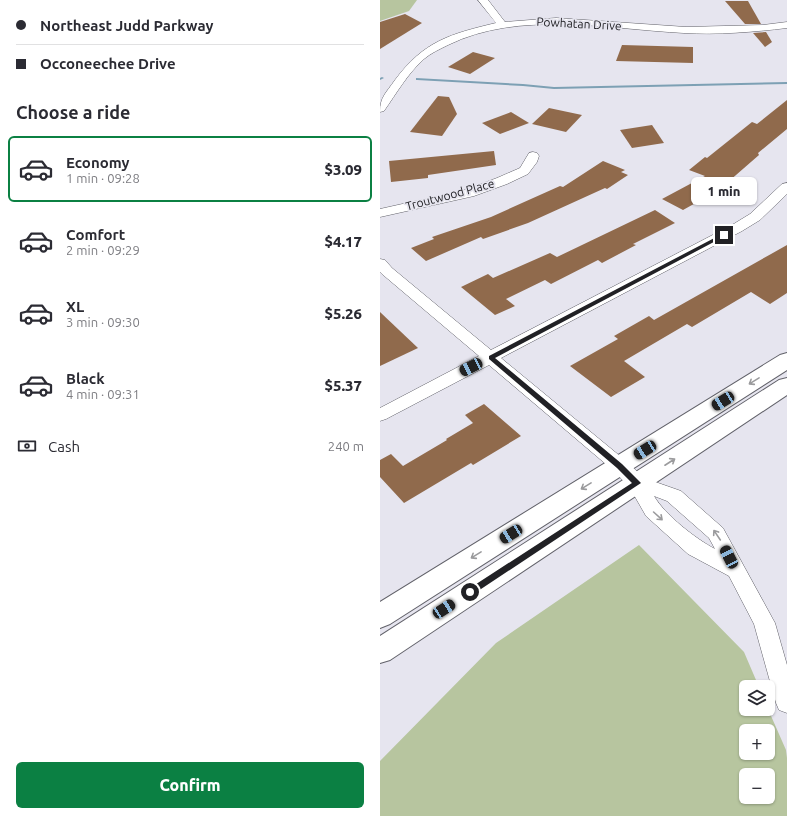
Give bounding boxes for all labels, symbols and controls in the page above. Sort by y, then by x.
street label: Powhatan Drive [536,15,622,32]
text: Northeast Judd Parkway [40,17,213,34]
text: Occoneechee Drive [40,55,176,72]
text: Choose a ride [16,102,130,122]
icon: car [18,151,54,187]
text: Economy [66,154,130,171]
text: $3.09 [324,161,362,178]
text: 1 min · 09:28 [66,171,140,185]
street label: Troutwood Place [404,176,496,213]
callout: 1 min [691,177,757,205]
text: 1 min [707,184,741,198]
icon: car [18,223,54,259]
text: Comfort [66,226,125,243]
route end [715,226,733,244]
text: $4.17 [324,233,362,250]
text: 2 min · 09:29 [66,243,140,257]
icon: car [18,295,54,331]
text: XL [66,298,84,315]
text: $5.26 [324,305,362,322]
text: 3 min · 09:30 [66,315,140,329]
car [458,356,484,378]
icon: car [18,367,54,403]
text: Black [66,370,105,387]
text: $5.37 [324,377,362,394]
one-way arrow [748,377,760,385]
text: 4 min · 09:31 [66,387,140,401]
car [710,390,736,412]
icon: cash [16,435,38,457]
text: Cash [48,438,80,455]
text: 240 m [328,439,364,453]
car [632,439,658,461]
one-way arrow [664,457,675,466]
one-way arrow [581,482,592,491]
one-way arrow [653,511,663,520]
car [498,523,524,545]
one-way arrow [712,530,721,541]
car [718,544,740,570]
one-way arrow [470,552,482,560]
route start [461,583,479,601]
car [431,597,457,621]
map controls [739,680,775,804]
button: layers [739,680,775,716]
button: + [739,724,775,760]
button: Confirm [16,762,364,808]
button: − [739,768,775,804]

